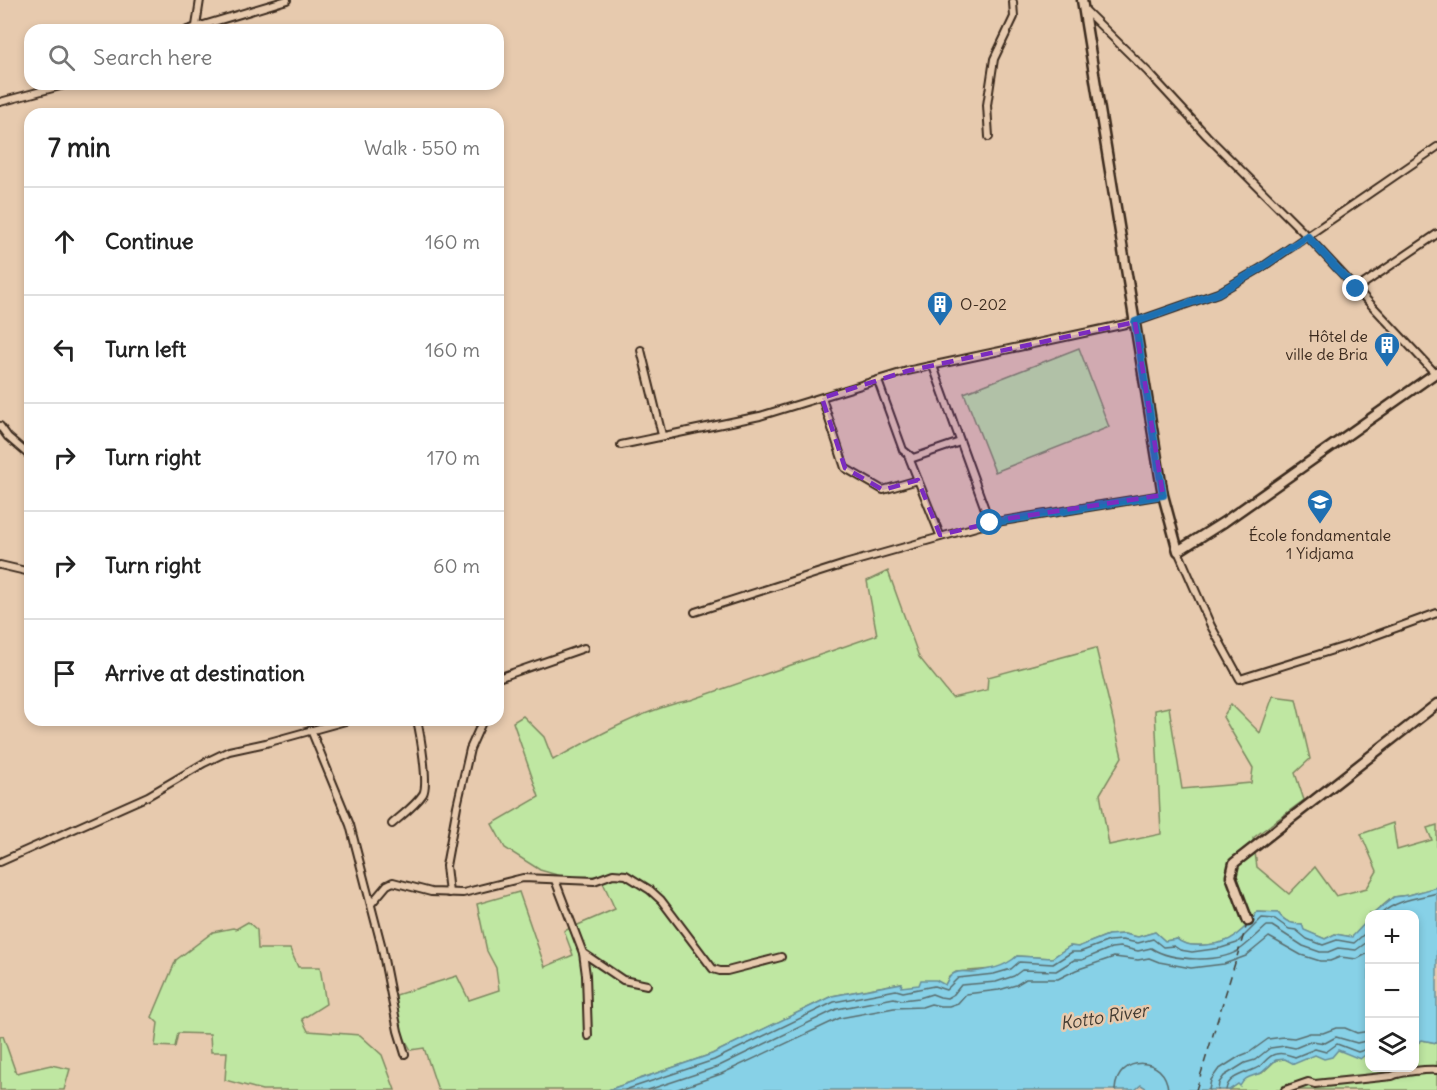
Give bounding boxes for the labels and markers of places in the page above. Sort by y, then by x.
building icon: O-202 [925,289,955,327]
place label: O-202 [960,294,1007,314]
place label: Hôtel de ville de Bria [1286,326,1368,364]
building icon: Hôtel de ville de Bria [1372,330,1402,368]
school or university icon: École fondamentale 1 Yidjama [1305,487,1335,525]
place label: École fondamentale 1 Yidjama [1249,525,1391,563]

